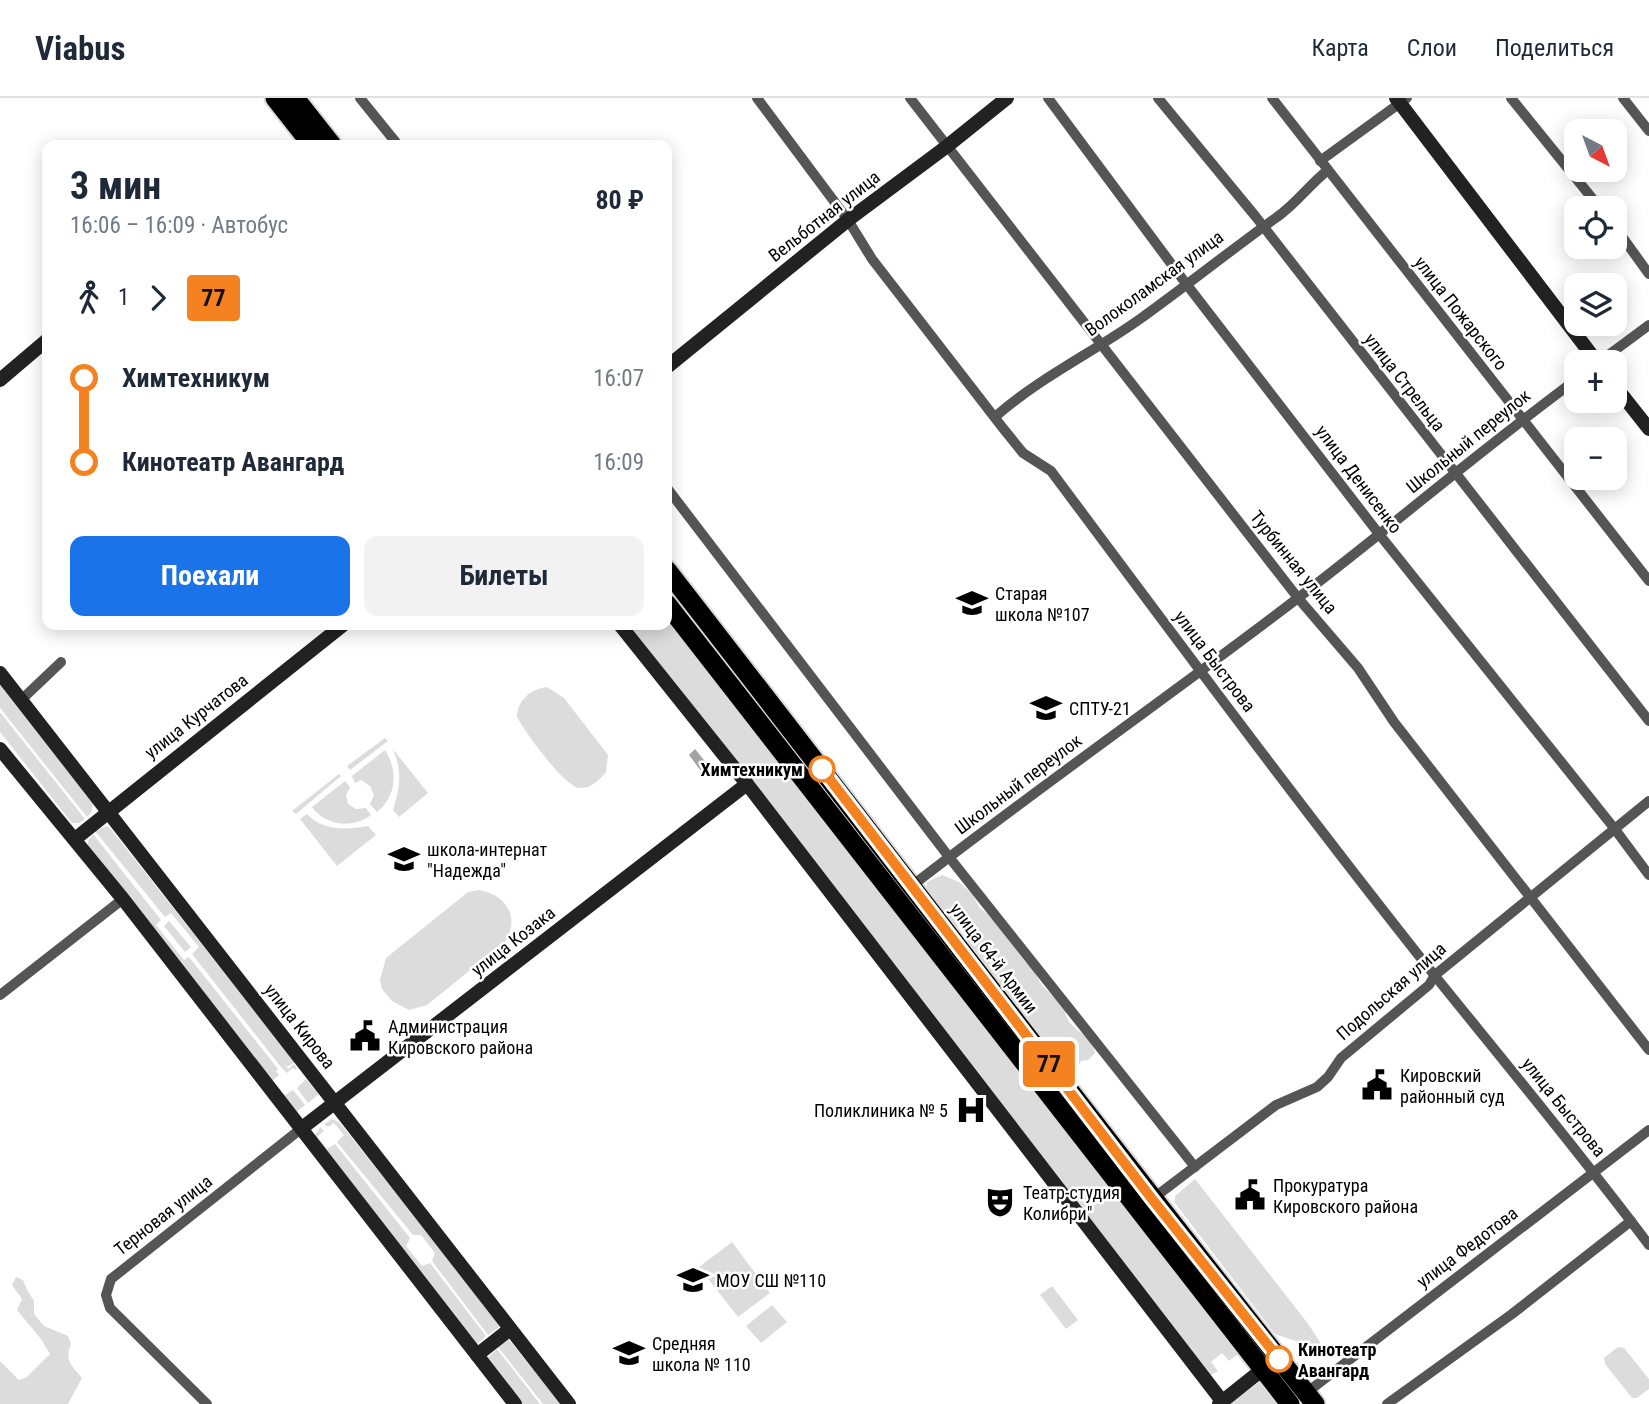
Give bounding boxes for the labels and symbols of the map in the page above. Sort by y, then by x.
north arrow [1564,119,1628,182]
street label: Вельботная улица [764,166,884,266]
street label: Волоколамская улица [1081,226,1227,340]
street label: улица Пожарского [1410,252,1512,374]
street label: улица Стрельца [1360,329,1450,435]
street label: Школьный переулок [1402,384,1534,497]
street label: улица Денисенко [1312,421,1406,537]
street label: Турбинная улица [1246,506,1342,618]
place label: Старая школа №107 [995,583,1090,625]
school or university icon: Старая школа №107 [955,586,989,620]
street label: улица Быстрова [1170,606,1260,716]
street label: улица Курчатова [140,669,252,763]
school or university icon: СПТУ-21 [1029,691,1063,725]
place label: СПТУ-21 [1069,698,1131,719]
street label: Школьный переулок [950,729,1086,839]
marker: Химтехникум [809,756,835,782]
place label: Химтехникум [701,759,803,780]
place label: школа-интернат "Надежда" [427,839,548,881]
school or university icon: школа-интернат "Надежда" [387,842,421,876]
street label: улица 64-й Армии [946,899,1042,1017]
street label: улица Козака [467,902,559,980]
street label: Подольская улица [1332,938,1450,1044]
street label: улица Кирова [260,979,340,1073]
place label: Администрация Кировского района [388,1016,533,1058]
public building icon: Администрация Кировского района [348,1019,382,1053]
line badge: 77 [1018,1041,1080,1087]
street label: улица Быстрова [1518,1053,1610,1161]
place label: Кировский районный суд [1400,1065,1505,1107]
public building icon: Кировский районный суд [1360,1068,1394,1102]
hospital icon: Поликлиника № 5 [954,1093,988,1127]
place label: Поликлиника № 5 [814,1100,948,1121]
street label: Терновая улица [110,1170,216,1260]
place label: Прокуратура Кировского района [1273,1175,1418,1217]
public building icon: Прокуратура Кировского района [1233,1178,1267,1212]
place label: Театр-студия Колибри" [1023,1182,1120,1224]
theatre icon: Театр-студия Колибри" [983,1185,1017,1219]
street label: улица Федотова [1412,1202,1522,1292]
school or university icon: МОУ СШ №110 [676,1263,710,1297]
place label: МОУ СШ №110 [716,1270,826,1291]
place label: Средняя школа № 110 [652,1333,751,1375]
school or university icon: Средняя школа № 110 [612,1336,646,1370]
place label: Кинотеатр Авангард [1298,1339,1377,1381]
marker: Кинотеатр Авангард [1266,1346,1292,1372]

